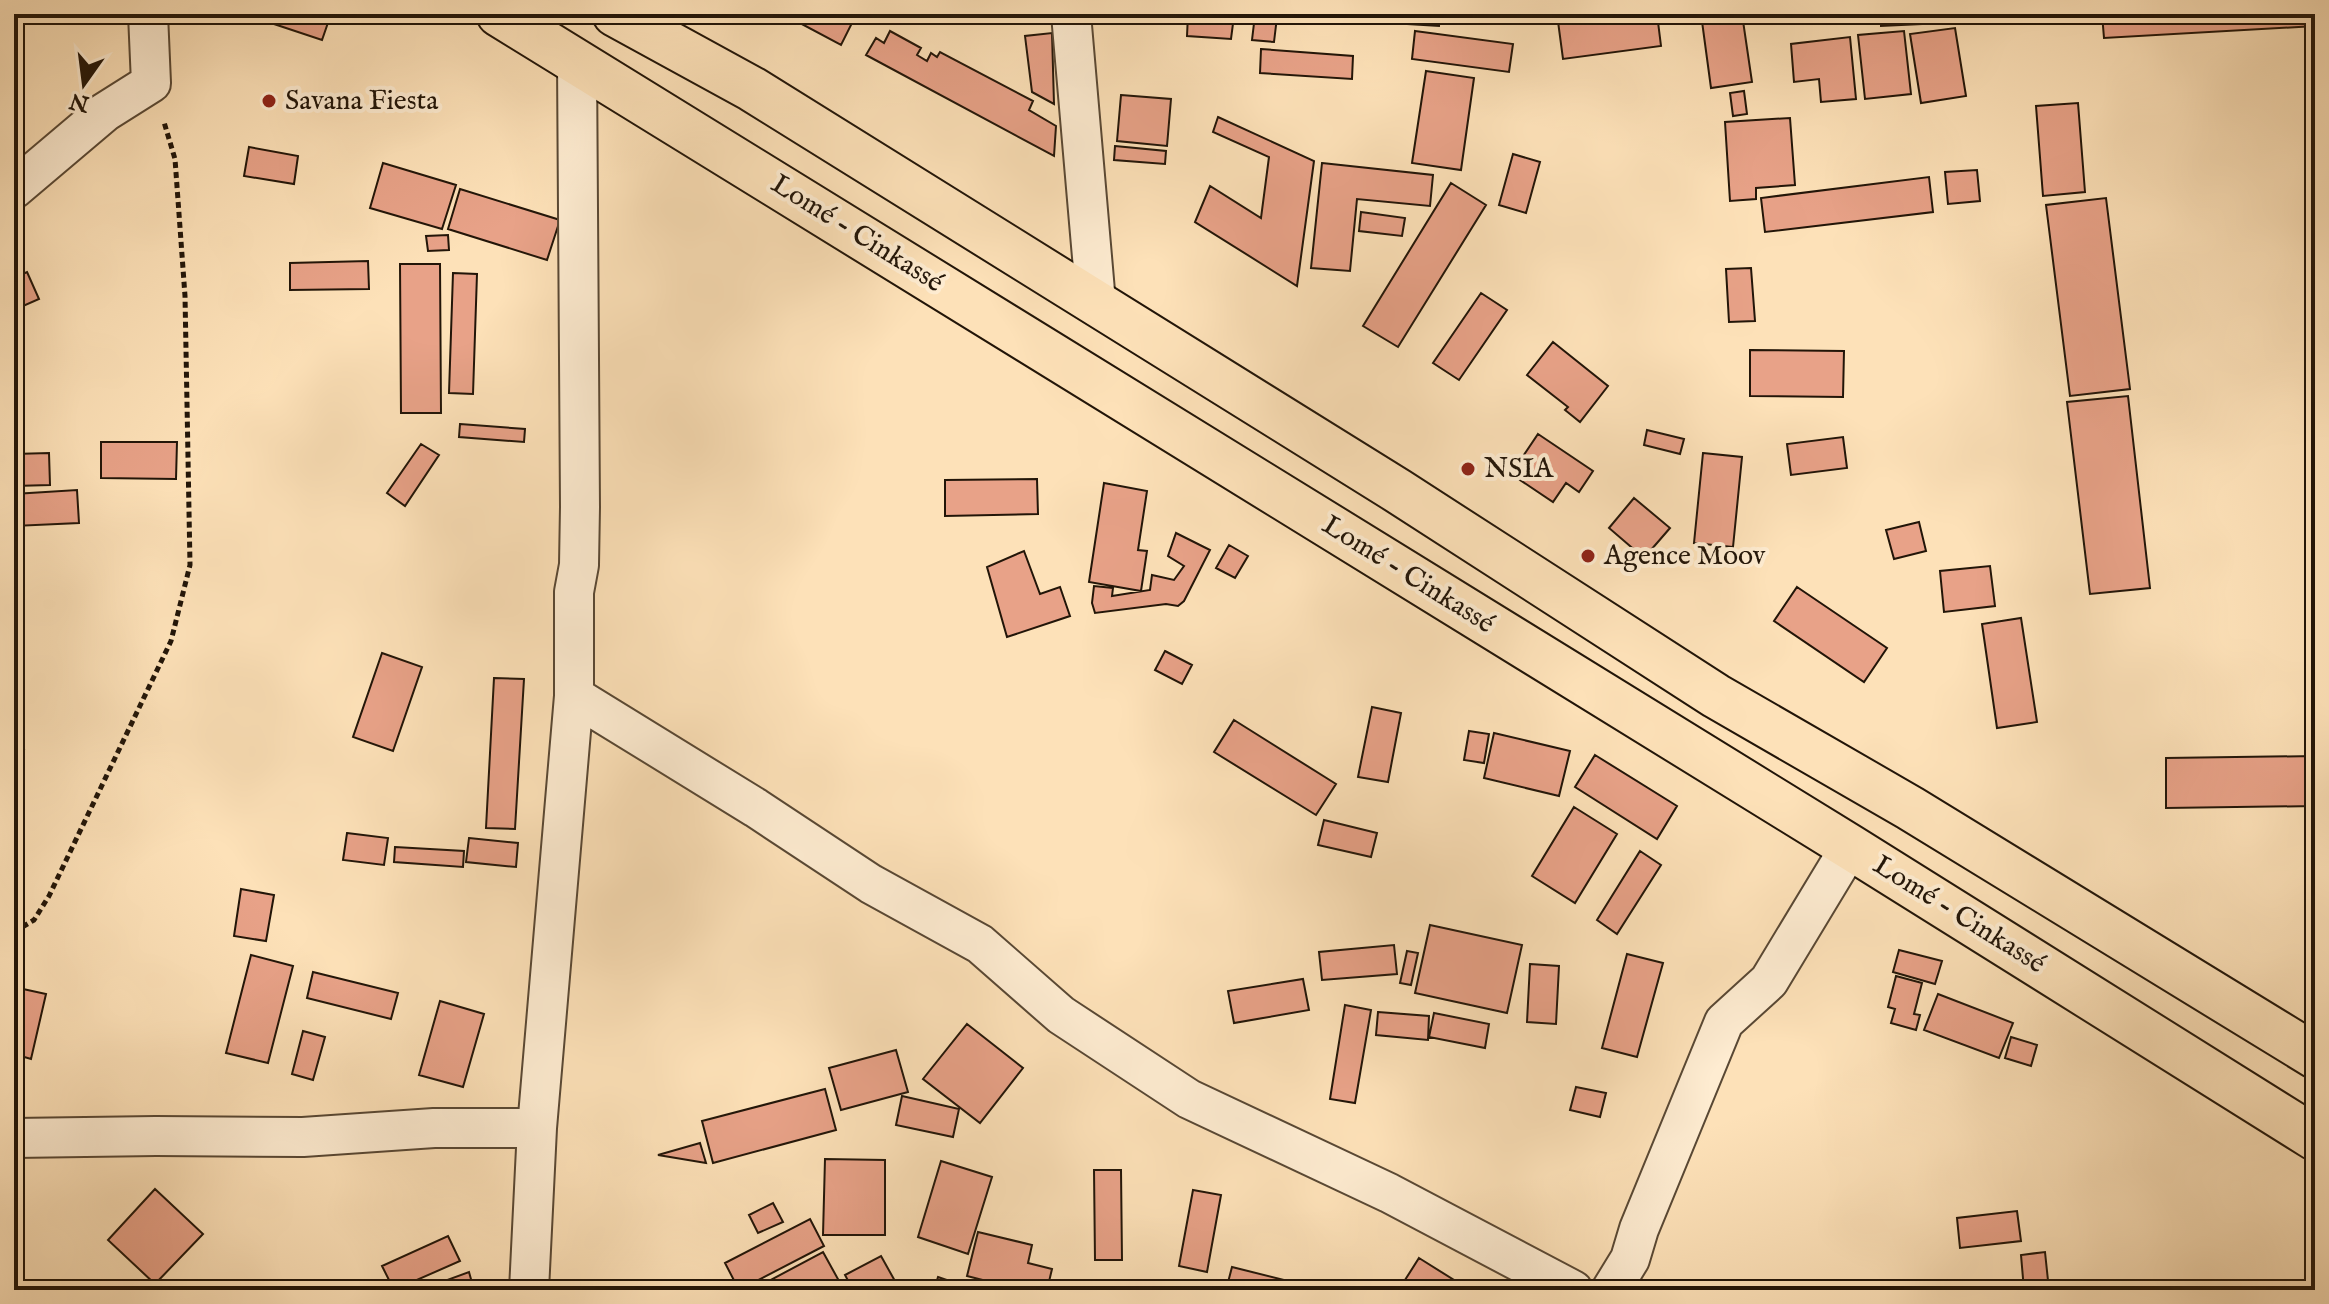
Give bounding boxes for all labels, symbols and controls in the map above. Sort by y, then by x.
north arrow [44,44,124,124]
place label: Savana Fiesta [285,84,439,119]
text: N [67,86,93,118]
marker: Savana Fiesta [260,92,278,110]
street label: Lomé - Cinkassé [764,167,950,301]
place label: NSIA [1484,452,1554,487]
marker: NSIA [1459,460,1477,478]
street label: Lomé - Cinkassé [1315,508,1501,642]
place label: Agence Moov [1603,539,1766,574]
marker: Agence Moov [1579,547,1597,565]
street label: Lomé - Cinkassé [1866,848,2052,982]

